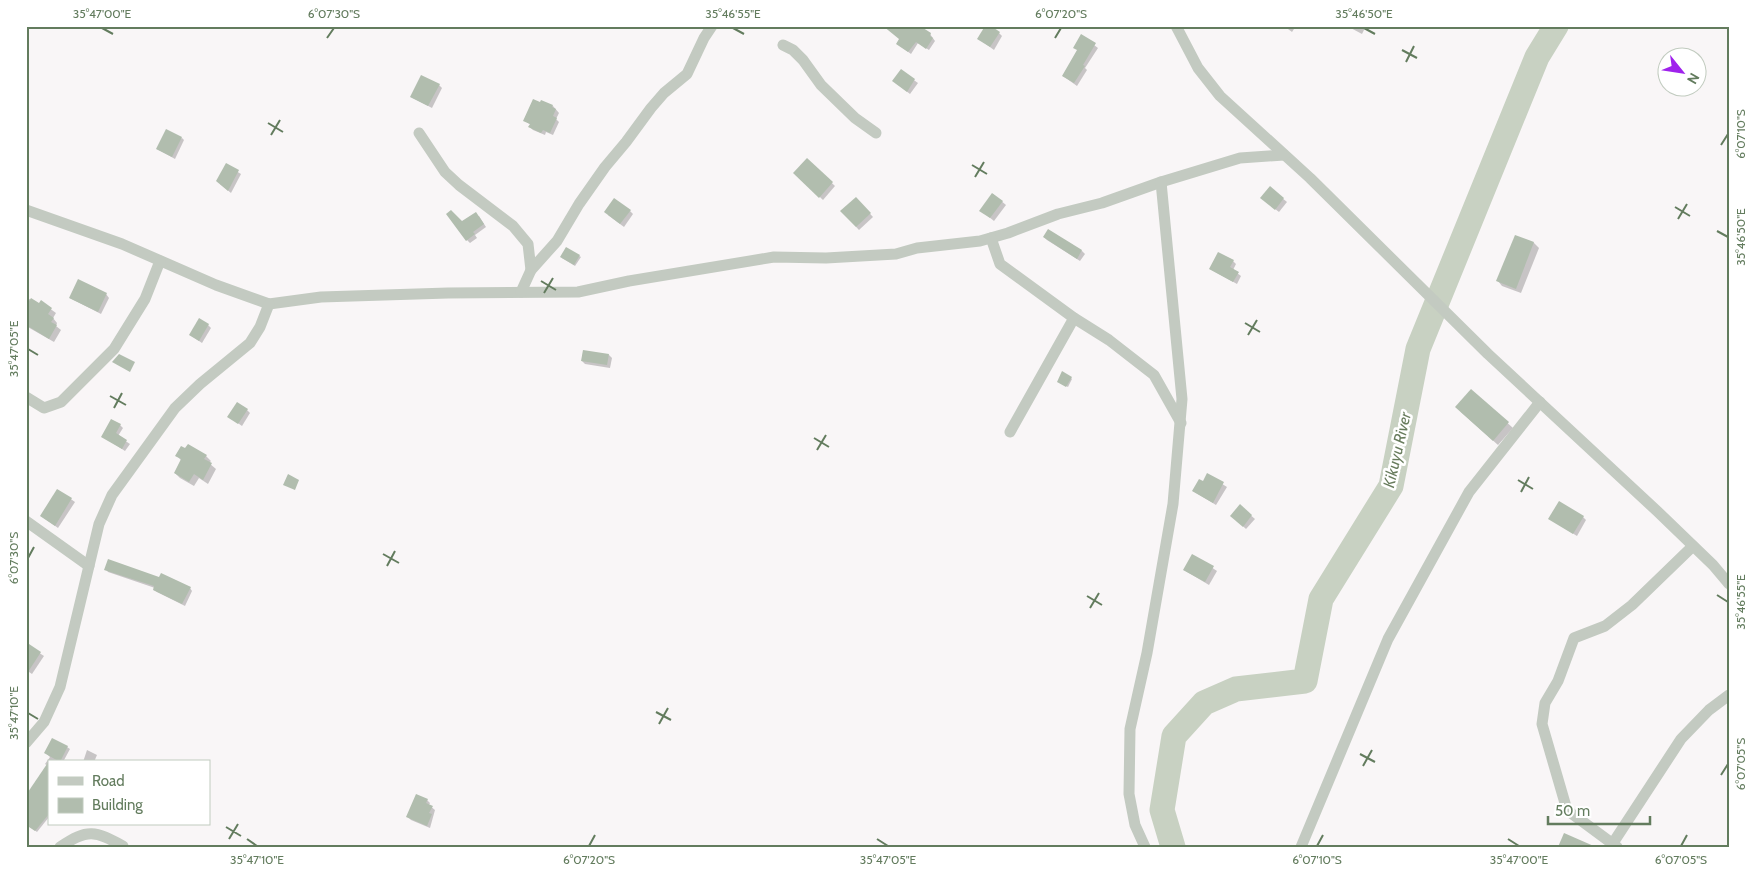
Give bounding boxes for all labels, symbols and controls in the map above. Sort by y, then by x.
text: 35°47'00"E [73,6,132,21]
text: 6°07'30"S [308,6,360,21]
text: 35°46'55"E [705,6,761,21]
text: 6°07'20"S [1035,6,1087,21]
text: 35°46'50"E [1335,6,1393,21]
north arrow [1658,48,1708,98]
text: N [1683,70,1704,87]
text: 6°07'10"S [1733,109,1748,159]
text: 35°46'50"E [1733,208,1748,266]
text: 35°47'05"E [6,320,21,377]
water label: Kikuyu River [1379,409,1415,490]
text: 6°07'30"S [6,532,21,584]
text: 35°46'55"E [1733,574,1748,630]
text: 35°47'10"E [6,686,21,740]
text: 6°07'05"S [1733,738,1748,790]
legend [48,760,210,826]
text: Road [92,772,125,790]
scale bar [1548,793,1650,825]
text: Building [92,796,143,814]
text: 50 m [1555,802,1590,820]
text: 35°47'10"E [230,852,284,867]
text: 6°07'20"S [563,852,615,867]
text: 35°47'05"E [860,852,917,867]
text: 6°07'10"S [1292,852,1342,867]
text: 35°47'00"E [1490,852,1549,867]
text: 6°07'05"S [1655,852,1707,867]

